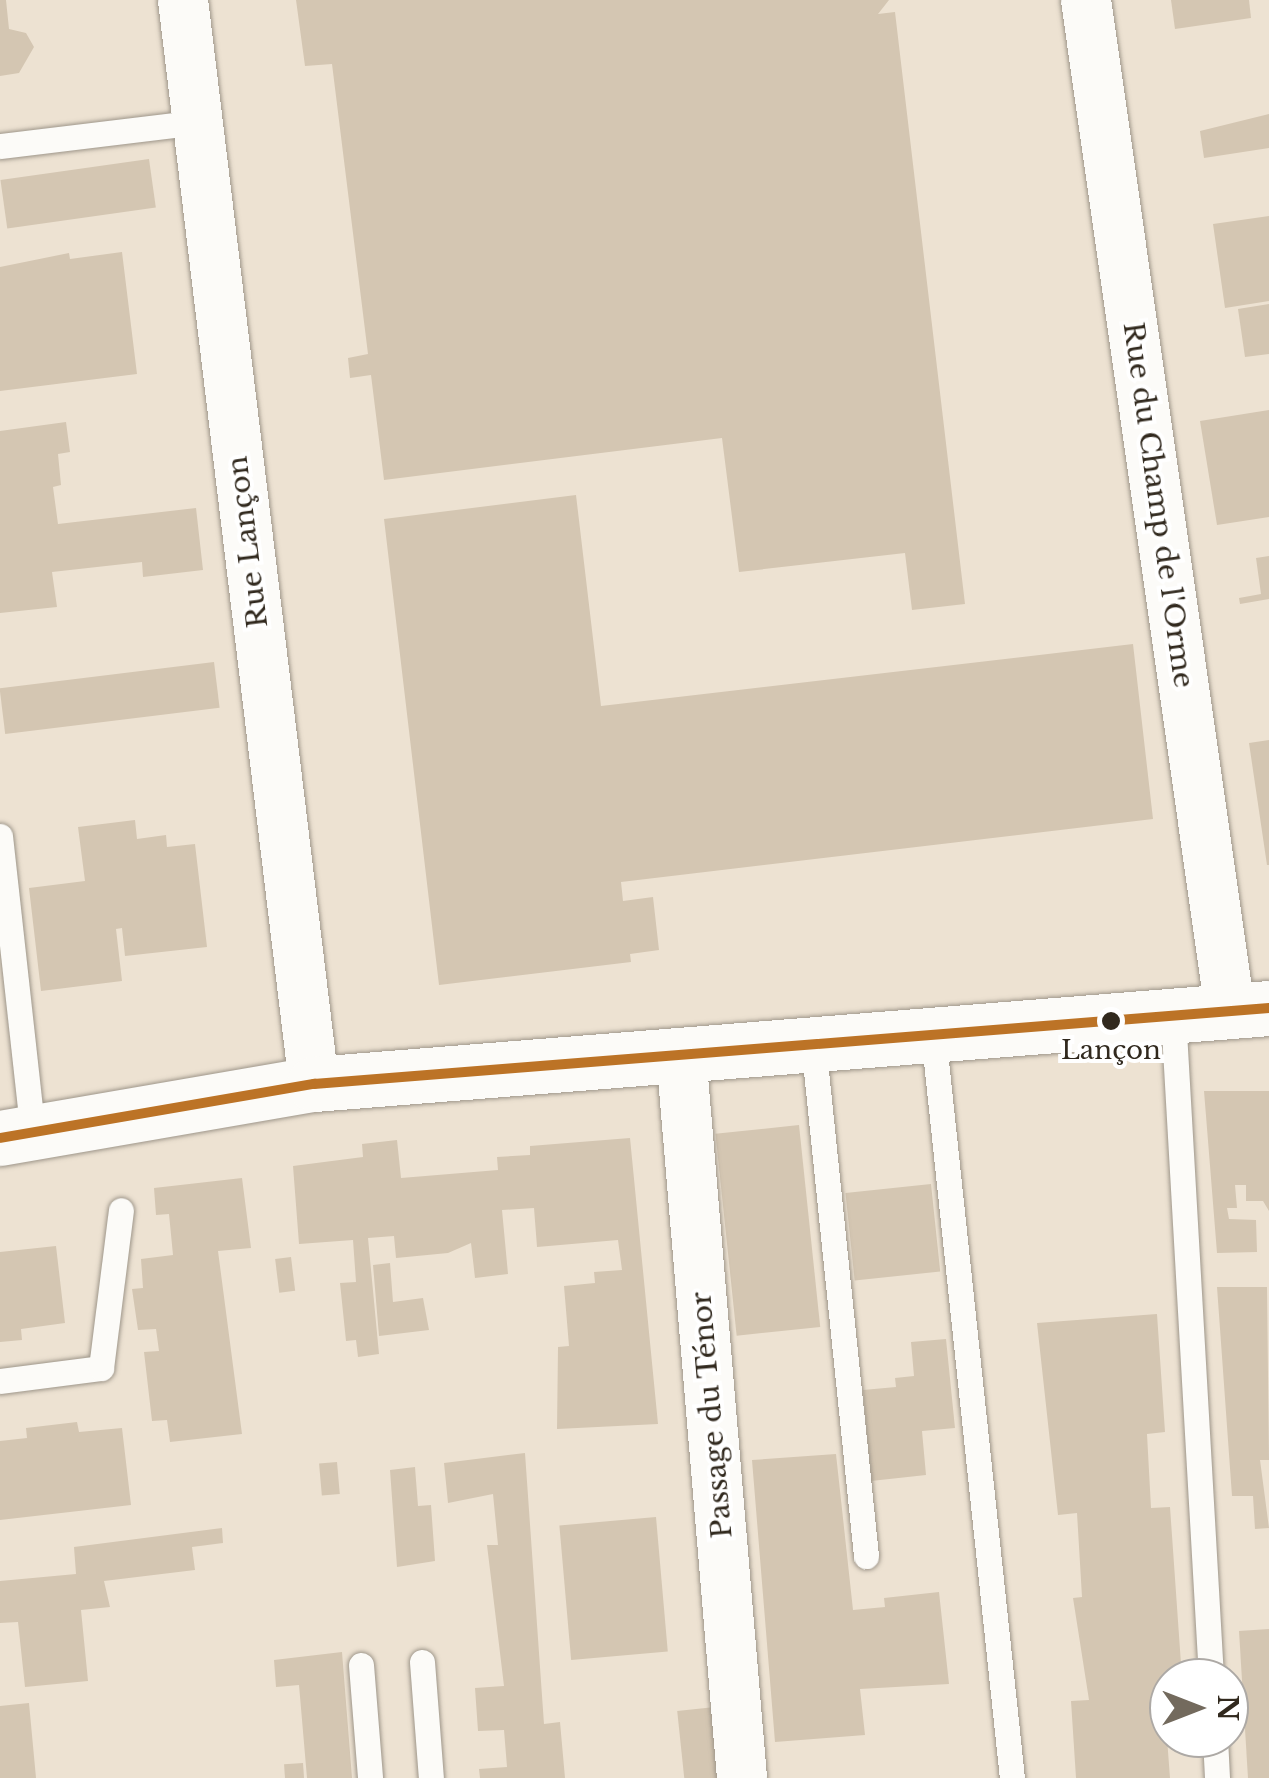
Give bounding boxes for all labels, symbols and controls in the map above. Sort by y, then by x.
street label: Rue du Champ de l'Orme [1116,320,1200,690]
street label: Rue Lançon [221,454,275,630]
marker: Lançon [1101,1011,1121,1031]
place label: Lançon [1061,1035,1161,1067]
street label: Passage du Ténor [684,1290,740,1540]
north arrow [1149,1658,1249,1758]
text: N [1210,1695,1245,1721]

